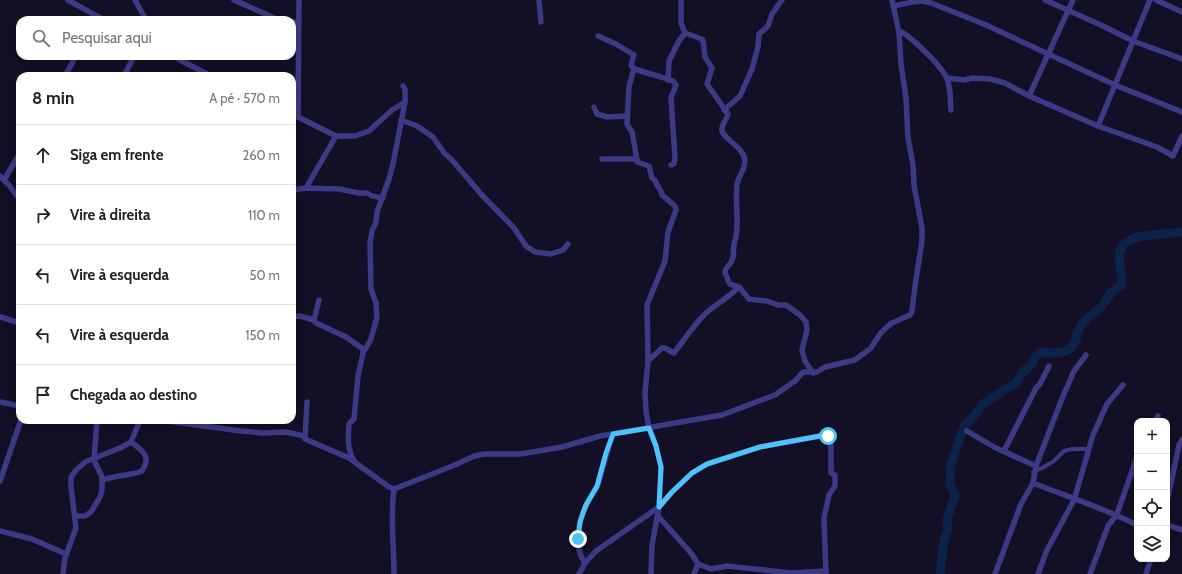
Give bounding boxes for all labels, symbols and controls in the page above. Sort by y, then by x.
search box [16,16,296,60]
icon: search [30,27,52,49]
text: Pesquisar aqui [62,29,152,47]
text: 8 min [32,88,74,108]
text: A pé · 570 m [209,90,280,106]
icon: ahead [32,144,54,166]
text: Siga em frente [70,146,163,164]
text: 260 m [242,147,280,163]
icon: right [32,204,54,226]
text: Vire à direita [70,206,151,224]
text: 110 m [248,207,280,223]
icon: left [32,264,54,286]
text: Vire à esquerda [70,266,169,284]
text: 50 m [250,267,280,283]
icon: left [32,324,54,346]
text: Vire à esquerda [70,326,169,344]
text: 150 m [245,327,280,343]
icon: arrive [32,384,54,406]
text: Chegada ao destino [70,386,197,404]
map controls [1134,418,1170,562]
button: + [1134,418,1170,454]
route start [819,427,837,445]
button: − [1134,454,1170,490]
button: locate [1134,490,1170,526]
button: layers [1134,526,1170,562]
route end [569,530,587,548]

